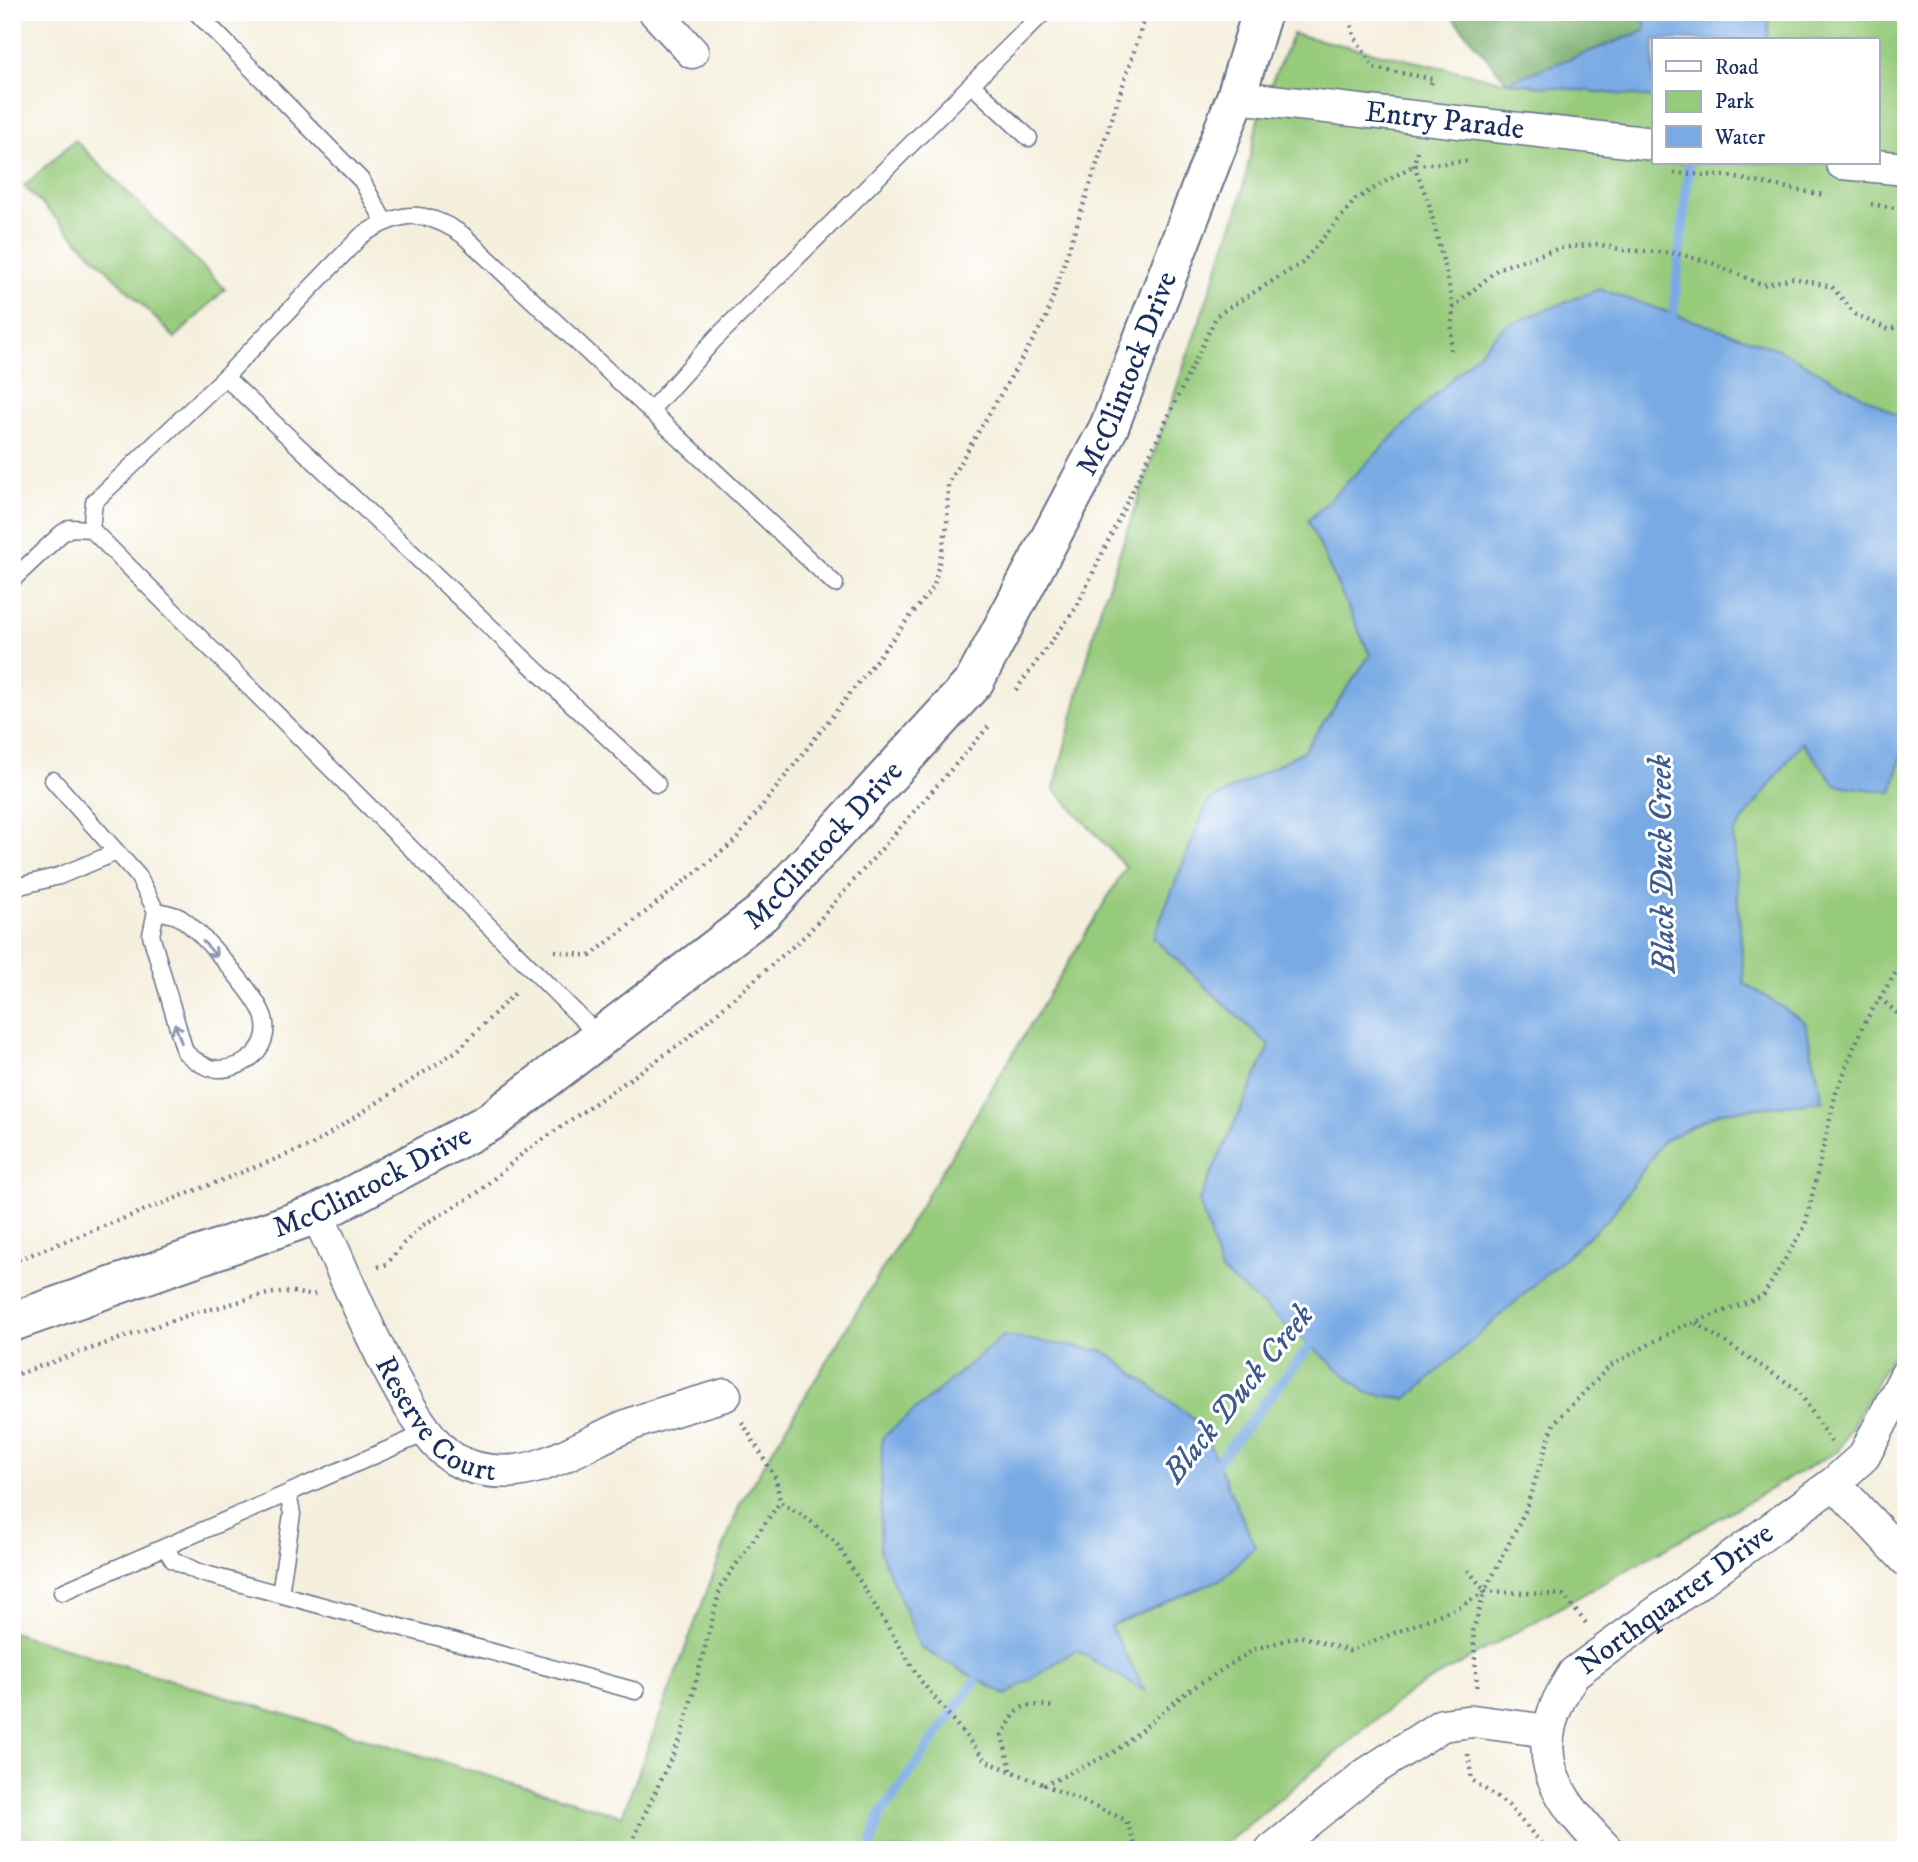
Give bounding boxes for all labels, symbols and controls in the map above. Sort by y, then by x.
legend [1652,38,1880,164]
text: Road [1715,55,1759,81]
text: Park [1715,89,1755,115]
street label: Entry Parade [1363,93,1526,148]
text: Water [1714,125,1765,151]
street label: McClintock Drive [1068,266,1186,482]
street label: McClintock Drive [737,753,911,938]
water label: Black Duck Creek [1641,754,1685,974]
one-way arrow [202,940,218,958]
one-way arrow [171,1023,183,1045]
street label: McClintock Drive [268,1117,478,1247]
water label: Black Duck Creek [1154,1296,1324,1492]
street label: Reserve Court [367,1350,498,1490]
street label: Northquarter Drive [1569,1515,1781,1683]

